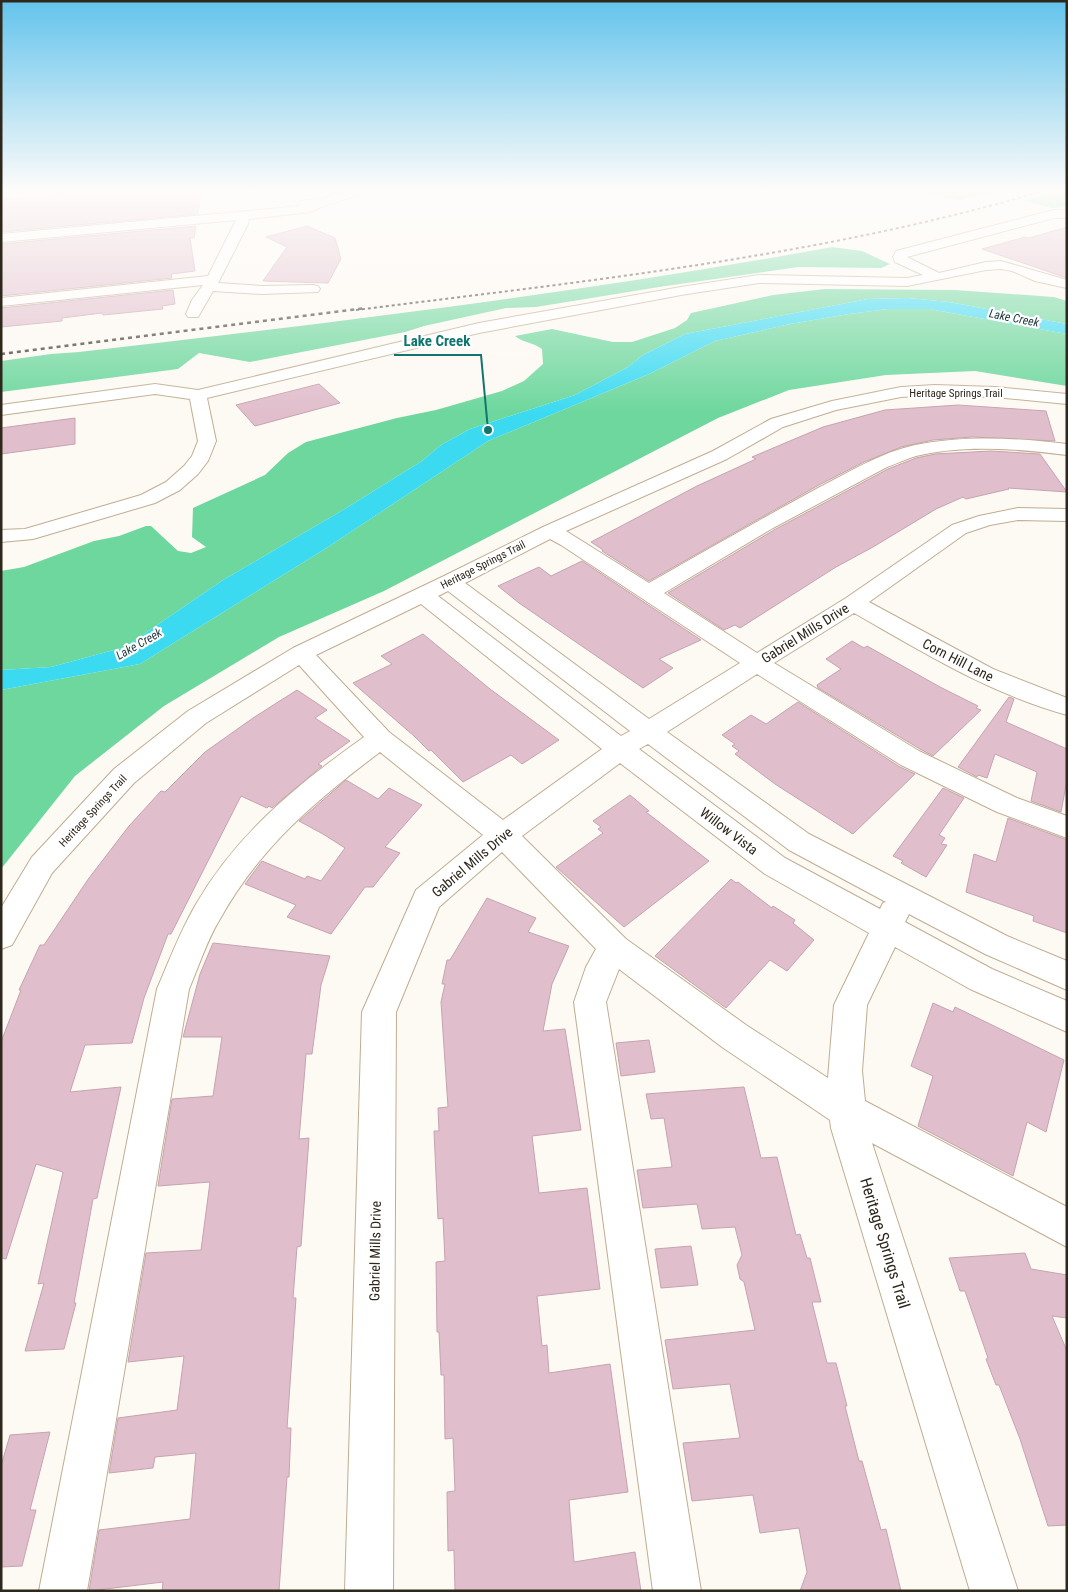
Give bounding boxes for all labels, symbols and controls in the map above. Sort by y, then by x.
water label: Lake Creek [988,306,1041,330]
callout: Lake Creek [394,325,481,355]
text: Lake Creek [404,332,471,350]
street label: Heritage Springs Trail [909,387,1003,400]
street label: Heritage Springs Trail [438,538,528,592]
street label: Gabriel Mills Drive [758,599,852,666]
water label: Lake Creek [114,625,165,663]
street label: Corn Hill Lane [920,635,997,685]
street label: Heritage Springs Trail [56,772,130,850]
street label: Willow Vista [697,804,761,858]
street label: Gabriel Mills Drive [429,823,516,900]
street label: Heritage Springs Trail [856,1175,914,1311]
street label: Gabriel Mills Drive [366,1200,384,1301]

